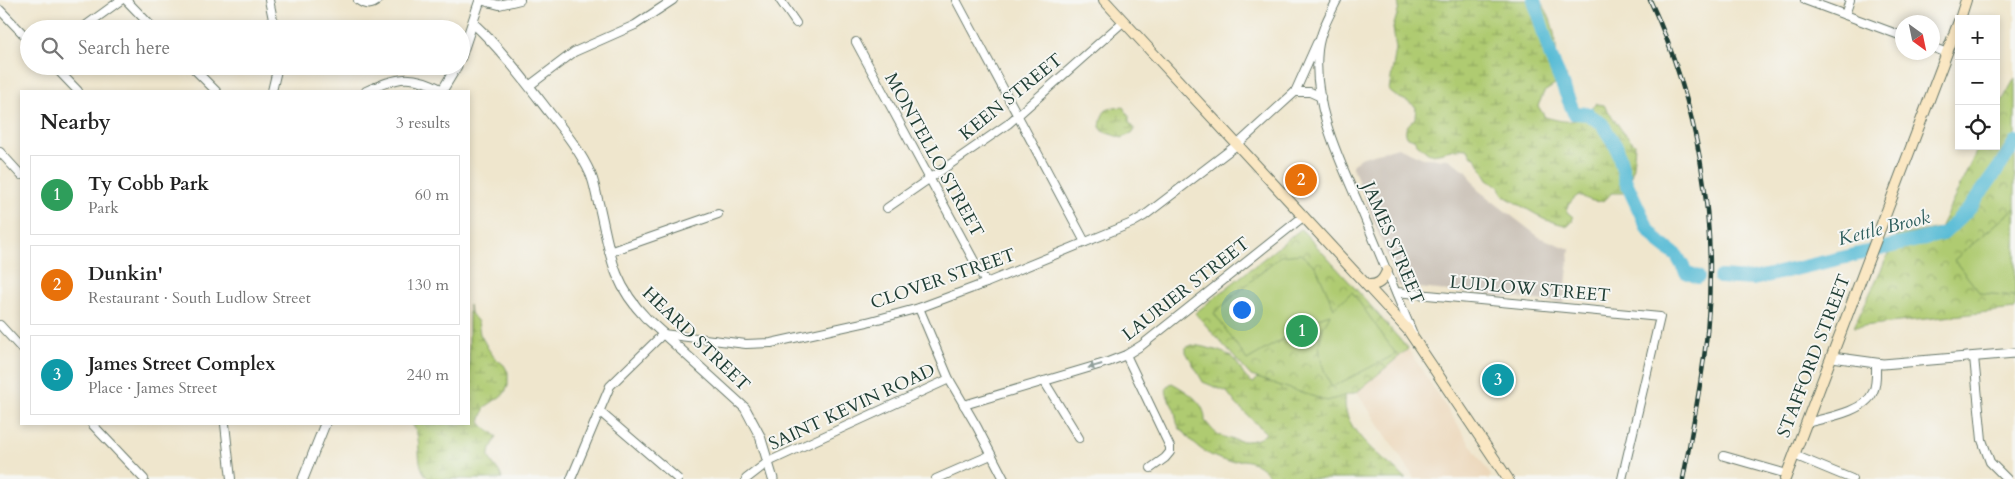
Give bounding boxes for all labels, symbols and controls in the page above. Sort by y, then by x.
north arrow [1895,15,1940,60]
map controls [1955,15,2000,150]
button: + [1955,15,2000,60]
search box [20,20,470,75]
icon: search [38,34,66,62]
text: Search here [78,35,170,61]
street label: KEEN STREET [954,48,1068,146]
button: − [1955,60,2000,105]
street label: MONTELLO STREET [878,68,990,242]
button: locate [1955,105,2000,150]
text: Nearby [40,108,111,137]
text: 3 results [396,112,450,134]
pin: 2 [1285,161,1317,199]
text: Ty Cobb Park [88,171,209,197]
street label: JAMES STREET [1355,175,1430,308]
text: 1 [53,184,61,206]
text: 60 m [415,184,449,206]
text: Park [88,197,119,219]
water label: Kettle Brook [1835,204,1933,252]
street label: LAURIER STREET [1117,231,1255,347]
street label: CLOVER STREET [867,242,1019,316]
text: Dunkin' [88,261,163,287]
street label: LUDLOW STREET [1448,270,1612,308]
street label: STAFFORD STREET [1771,271,1857,441]
text: 2 [53,274,61,296]
text: 130 m [407,274,449,296]
street label: HEARD STREET [637,281,755,397]
text: Restaurant · South Ludlow Street [88,287,311,309]
your location [1229,297,1255,323]
pin: 1 [1286,312,1318,350]
text: James Street Complex [88,351,276,377]
street label: SAINT KEVIN ROAD [765,357,939,457]
pin: 3 [1482,361,1514,399]
one-way arrow [1087,363,1102,371]
text: 3 [53,364,61,386]
text: 240 m [407,364,449,386]
text: Place · James Street [88,377,217,399]

